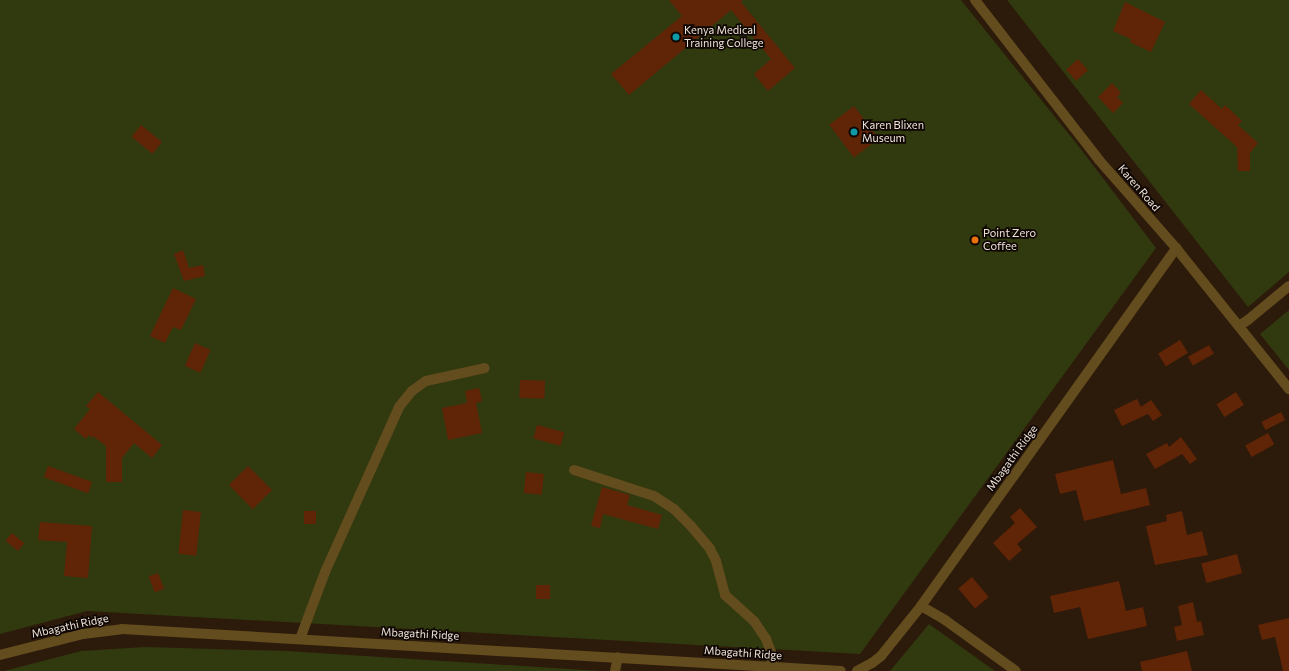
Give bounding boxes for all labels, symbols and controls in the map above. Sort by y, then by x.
place label: Kenya Medical Training College [684,24,764,50]
marker: Kenya Medical Training College [671,32,681,42]
place label: Karen Blixen Museum [862,119,924,145]
marker: Karen Blixen Museum [849,127,859,137]
street label: Karen Road [1115,162,1163,214]
place label: Point Zero Coffee [983,227,1036,253]
marker: Point Zero Coffee [970,235,980,245]
street label: Mbagathi Ridge [984,422,1040,494]
street label: Mbagathi Ridge [30,611,110,641]
street label: Mbagathi Ridge [381,625,459,643]
street label: Mbagathi Ridge [703,644,783,662]

